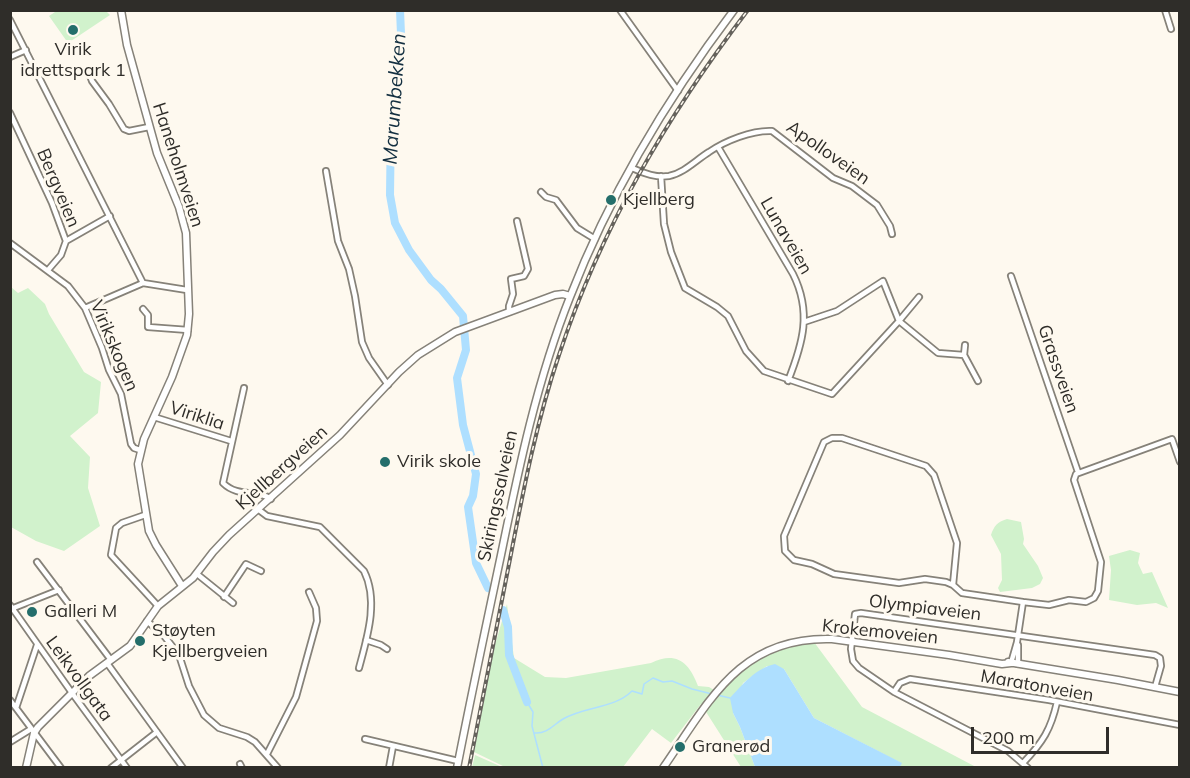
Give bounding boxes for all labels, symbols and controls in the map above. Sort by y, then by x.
marker: Virik idrettspark 1 [66,23,80,37]
water label: Marumbekken [378,33,412,165]
place label: Virik idrettspark 1 [20,39,126,82]
street label: Haneholmveien [148,100,208,230]
street label: Apolloveien [782,116,874,190]
street label: Bergveien [32,146,84,230]
place label: Kjellberg [623,189,695,211]
marker: Kjellberg [604,193,618,207]
street label: Lunaveien [755,194,817,278]
street label: Virikskogen [85,297,143,395]
street label: Grassveien [1033,322,1083,416]
street label: Viriklia [167,397,227,435]
street label: Kjellbergveien [232,421,332,515]
street label: Skiringssalveien [474,428,522,564]
place label: Virik skole [397,451,481,473]
marker: Virik skole [378,455,392,469]
street label: Olympiaveien [868,590,982,626]
place label: Galleri M [44,601,117,623]
marker: Galleri M [25,605,39,619]
street label: Krokemoveien [821,615,939,649]
place label: Støyten Kjellbergveien [152,620,268,662]
street label: Leikvollgata [41,632,117,726]
marker: Støyten Kjellbergveien [133,634,147,648]
street label: Maratonveien [979,665,1095,707]
scale bar [974,715,1112,753]
text: 200 m [982,726,1035,749]
place label: Granerød [692,736,770,758]
marker: Granerød [673,740,687,754]

